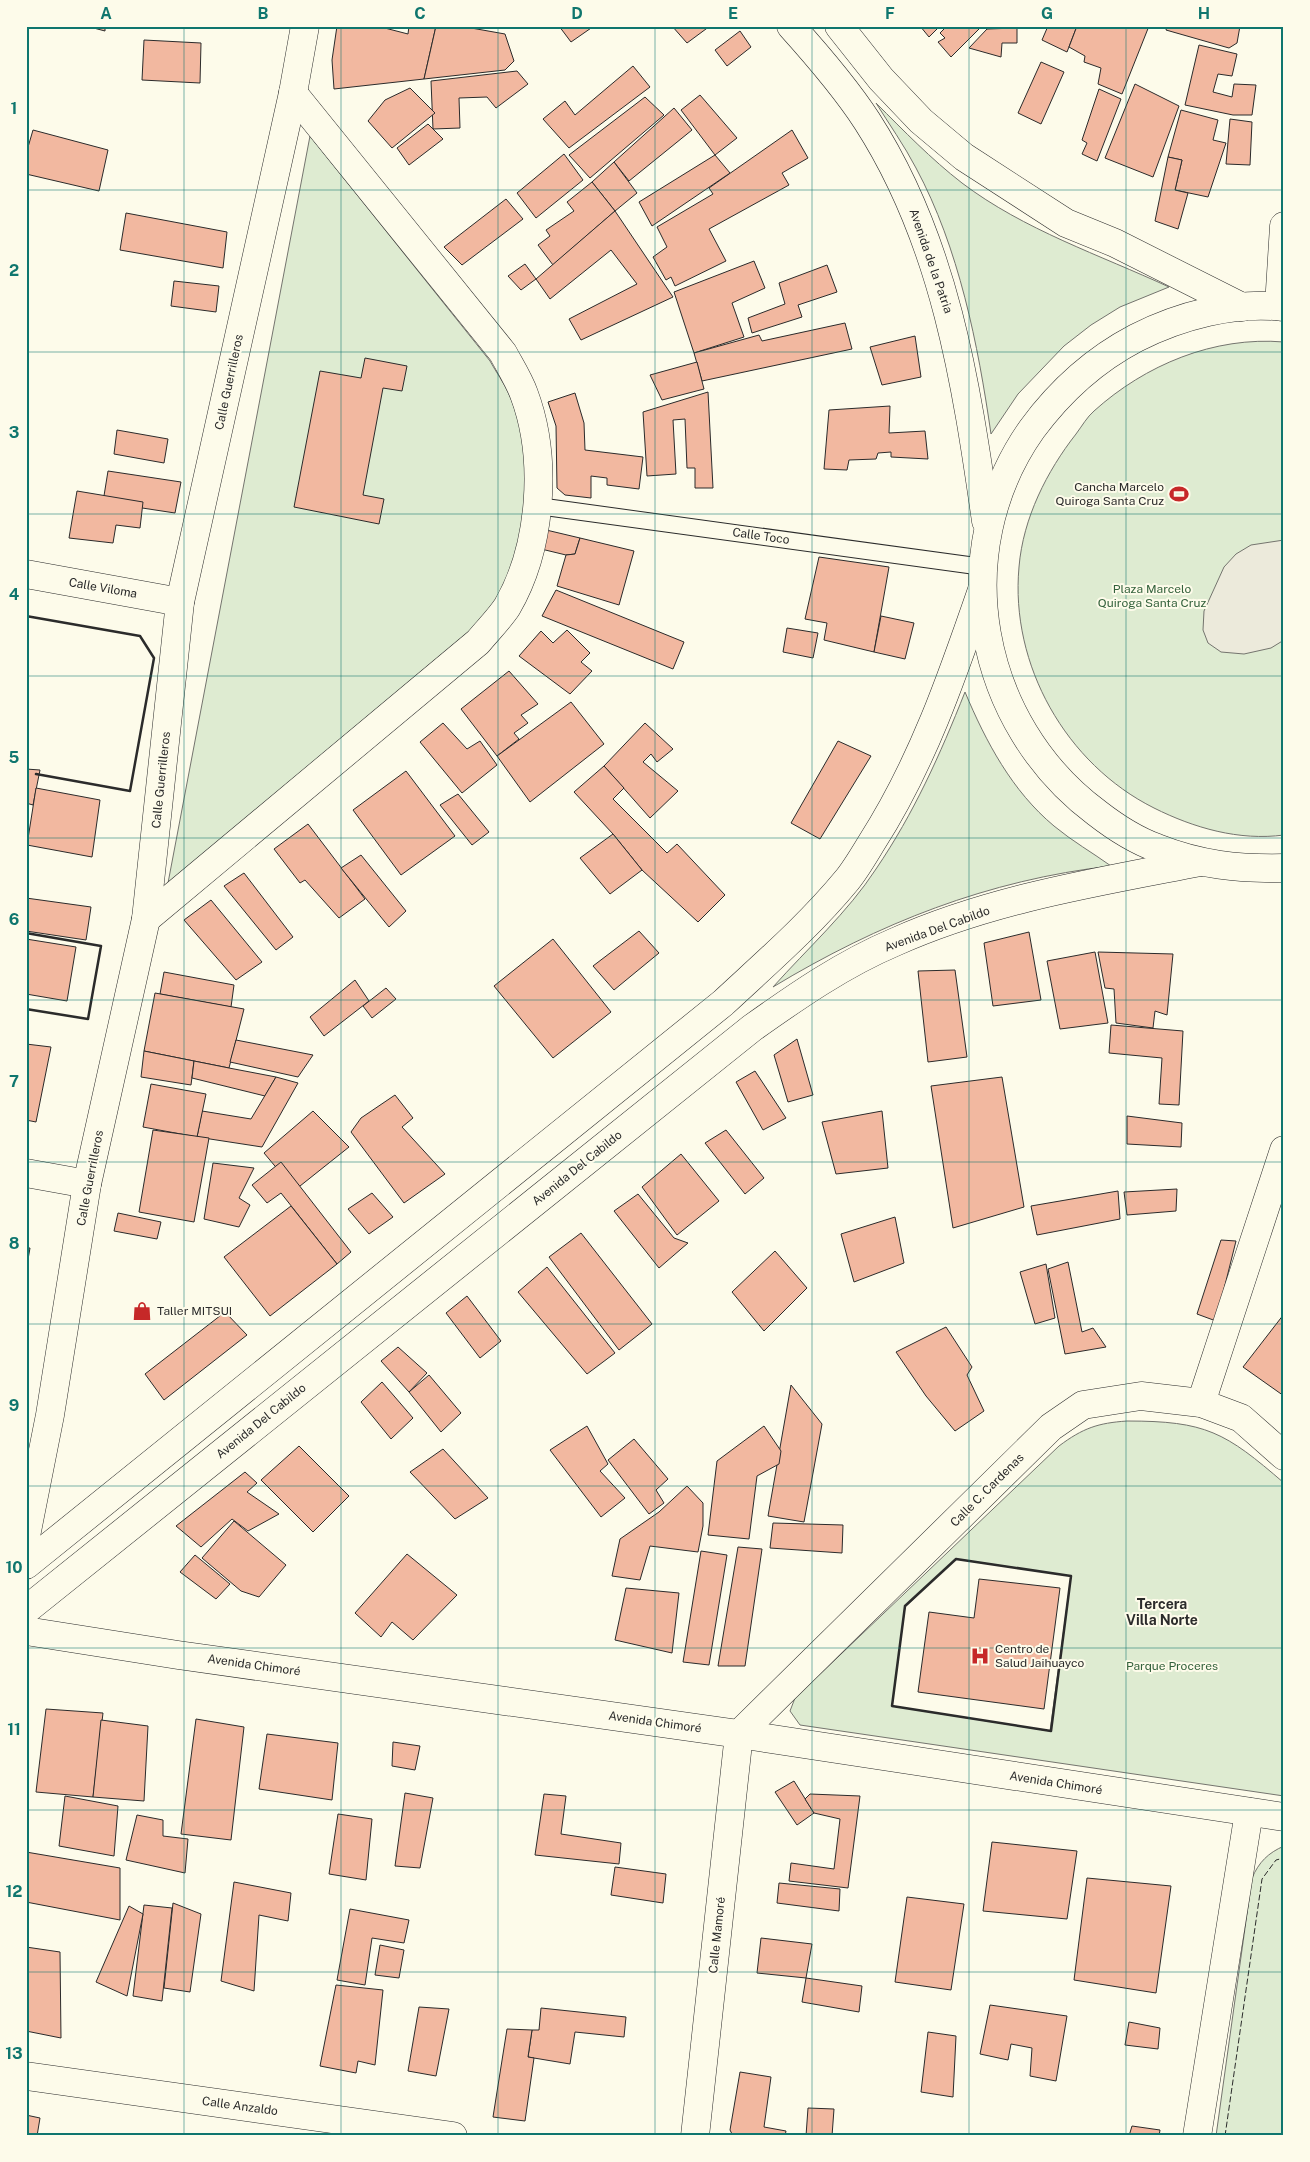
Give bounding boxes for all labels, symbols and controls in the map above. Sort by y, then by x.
text: A [100,4,112,23]
text: B [258,4,269,23]
text: C [414,4,426,23]
text: D [571,4,583,23]
text: E [728,4,738,23]
text: F [885,4,895,23]
text: G [1041,4,1053,23]
text: H [1198,4,1210,23]
text: 1 [11,99,17,118]
street label: Avenida de la Patria [907,207,955,315]
text: 2 [9,261,19,280]
street label: Calle Guerrilleros [212,333,246,431]
text: 3 [9,423,19,442]
place label: Cancha Marcelo Quiroga Santa Cruz [1056,480,1164,508]
sports icon: Cancha Marcelo Quiroga Santa Cruz [1168,483,1190,505]
street label: Calle Toco [732,525,791,547]
street label: Calle Viloma [68,575,138,601]
park label: Plaza Marcelo Quiroga Santa Cruz [1098,582,1206,610]
text: 4 [9,585,20,604]
street label: Calle Guerrilleros [149,731,173,829]
text: 5 [9,748,20,767]
street label: Avenida Del Cabildo [882,903,992,955]
text: 6 [9,910,19,929]
text: 7 [9,1072,19,1091]
street label: Avenida Del Cabildo [529,1127,625,1208]
street label: Calle Guerrilleros [74,1129,106,1227]
text: 8 [9,1234,20,1253]
shop icon: Taller MITSUI [131,1300,153,1322]
place label: Taller MITSUI [157,1304,232,1318]
street label: Avenida Del Cabildo [213,1380,309,1461]
text: 9 [9,1396,19,1415]
street label: Calle C. Cardenas [947,1450,1027,1530]
text: 10 [5,1558,23,1577]
district label: Tercera Villa Norte [1126,1596,1198,1628]
place label: Centro de Salud Jaihuayco [995,1642,1085,1670]
hospital icon: Centro de Salud Jaihuayco [969,1645,991,1667]
street label: Avenida Chimoré [207,1652,302,1678]
park label: Parque Proceres [1126,1659,1218,1673]
street label: Avenida Chimoré [608,1709,703,1735]
text: 11 [7,1720,21,1739]
street label: Avenida Chimoré [1009,1769,1104,1797]
text: 12 [5,1882,23,1901]
street label: Calle Mamoré [706,1896,728,1974]
text: 13 [5,2044,23,2063]
street label: Calle Anzaldo [201,2094,279,2118]

